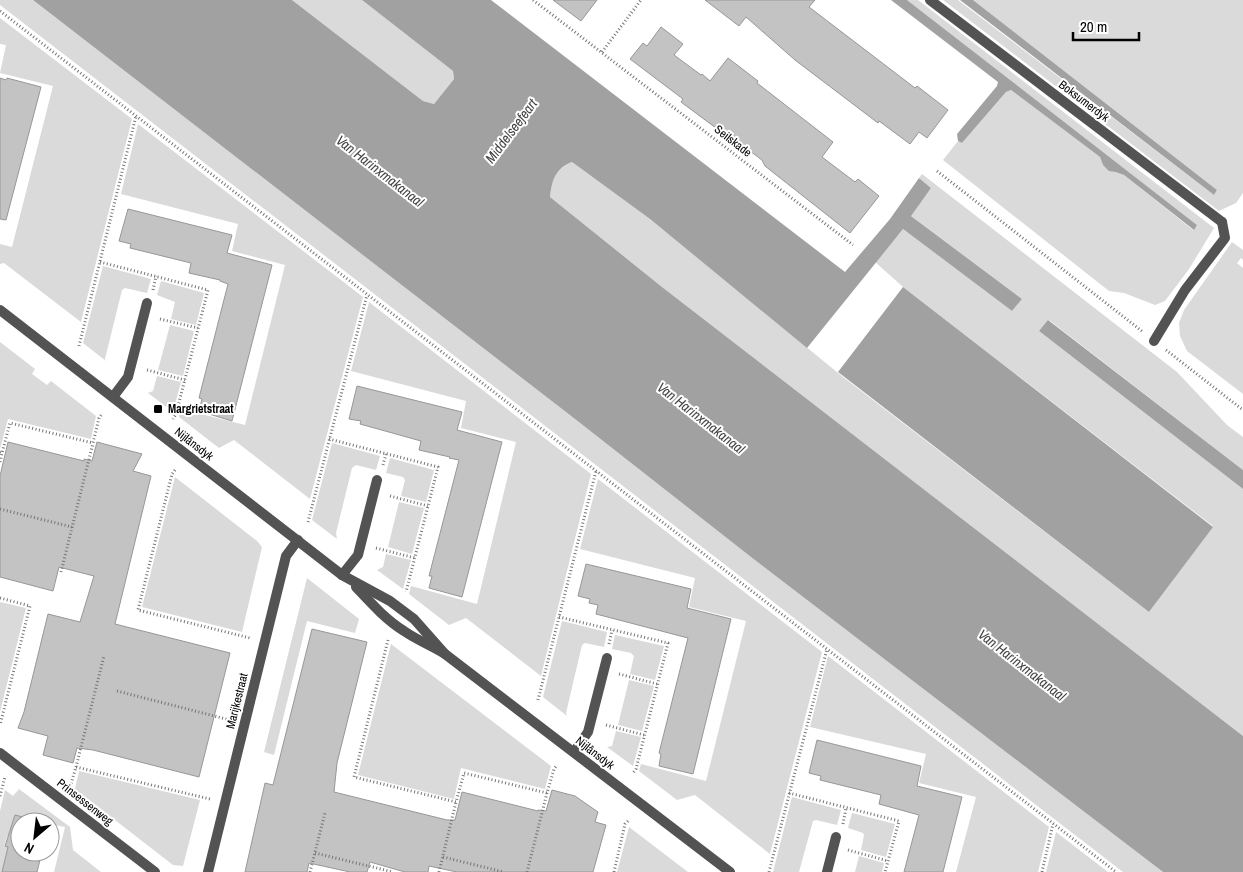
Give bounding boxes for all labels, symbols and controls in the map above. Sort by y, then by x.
scale bar [1073,10,1139,42]
text: 20 m [1080,16,1107,37]
street label: Boksumerdyk [1055,77,1113,125]
water label: Middelseefeart [481,95,542,167]
street label: Seilskade [711,121,755,161]
water label: Van Harinxmakanaal [333,131,428,211]
water label: Van Harinxmakanaal [654,378,749,458]
place label: Margrietstraat [168,401,234,417]
marker: Margrietstraat [152,403,164,415]
street label: Nijlânsdyk [171,424,217,464]
water label: Van Harinxmakanaal [975,625,1070,705]
street label: Marijkestraat [222,671,252,731]
street label: Nijlânsdyk [572,733,618,773]
street label: Prinsessenweg [54,775,117,829]
north arrow [10,812,60,862]
text: N [21,839,37,858]

